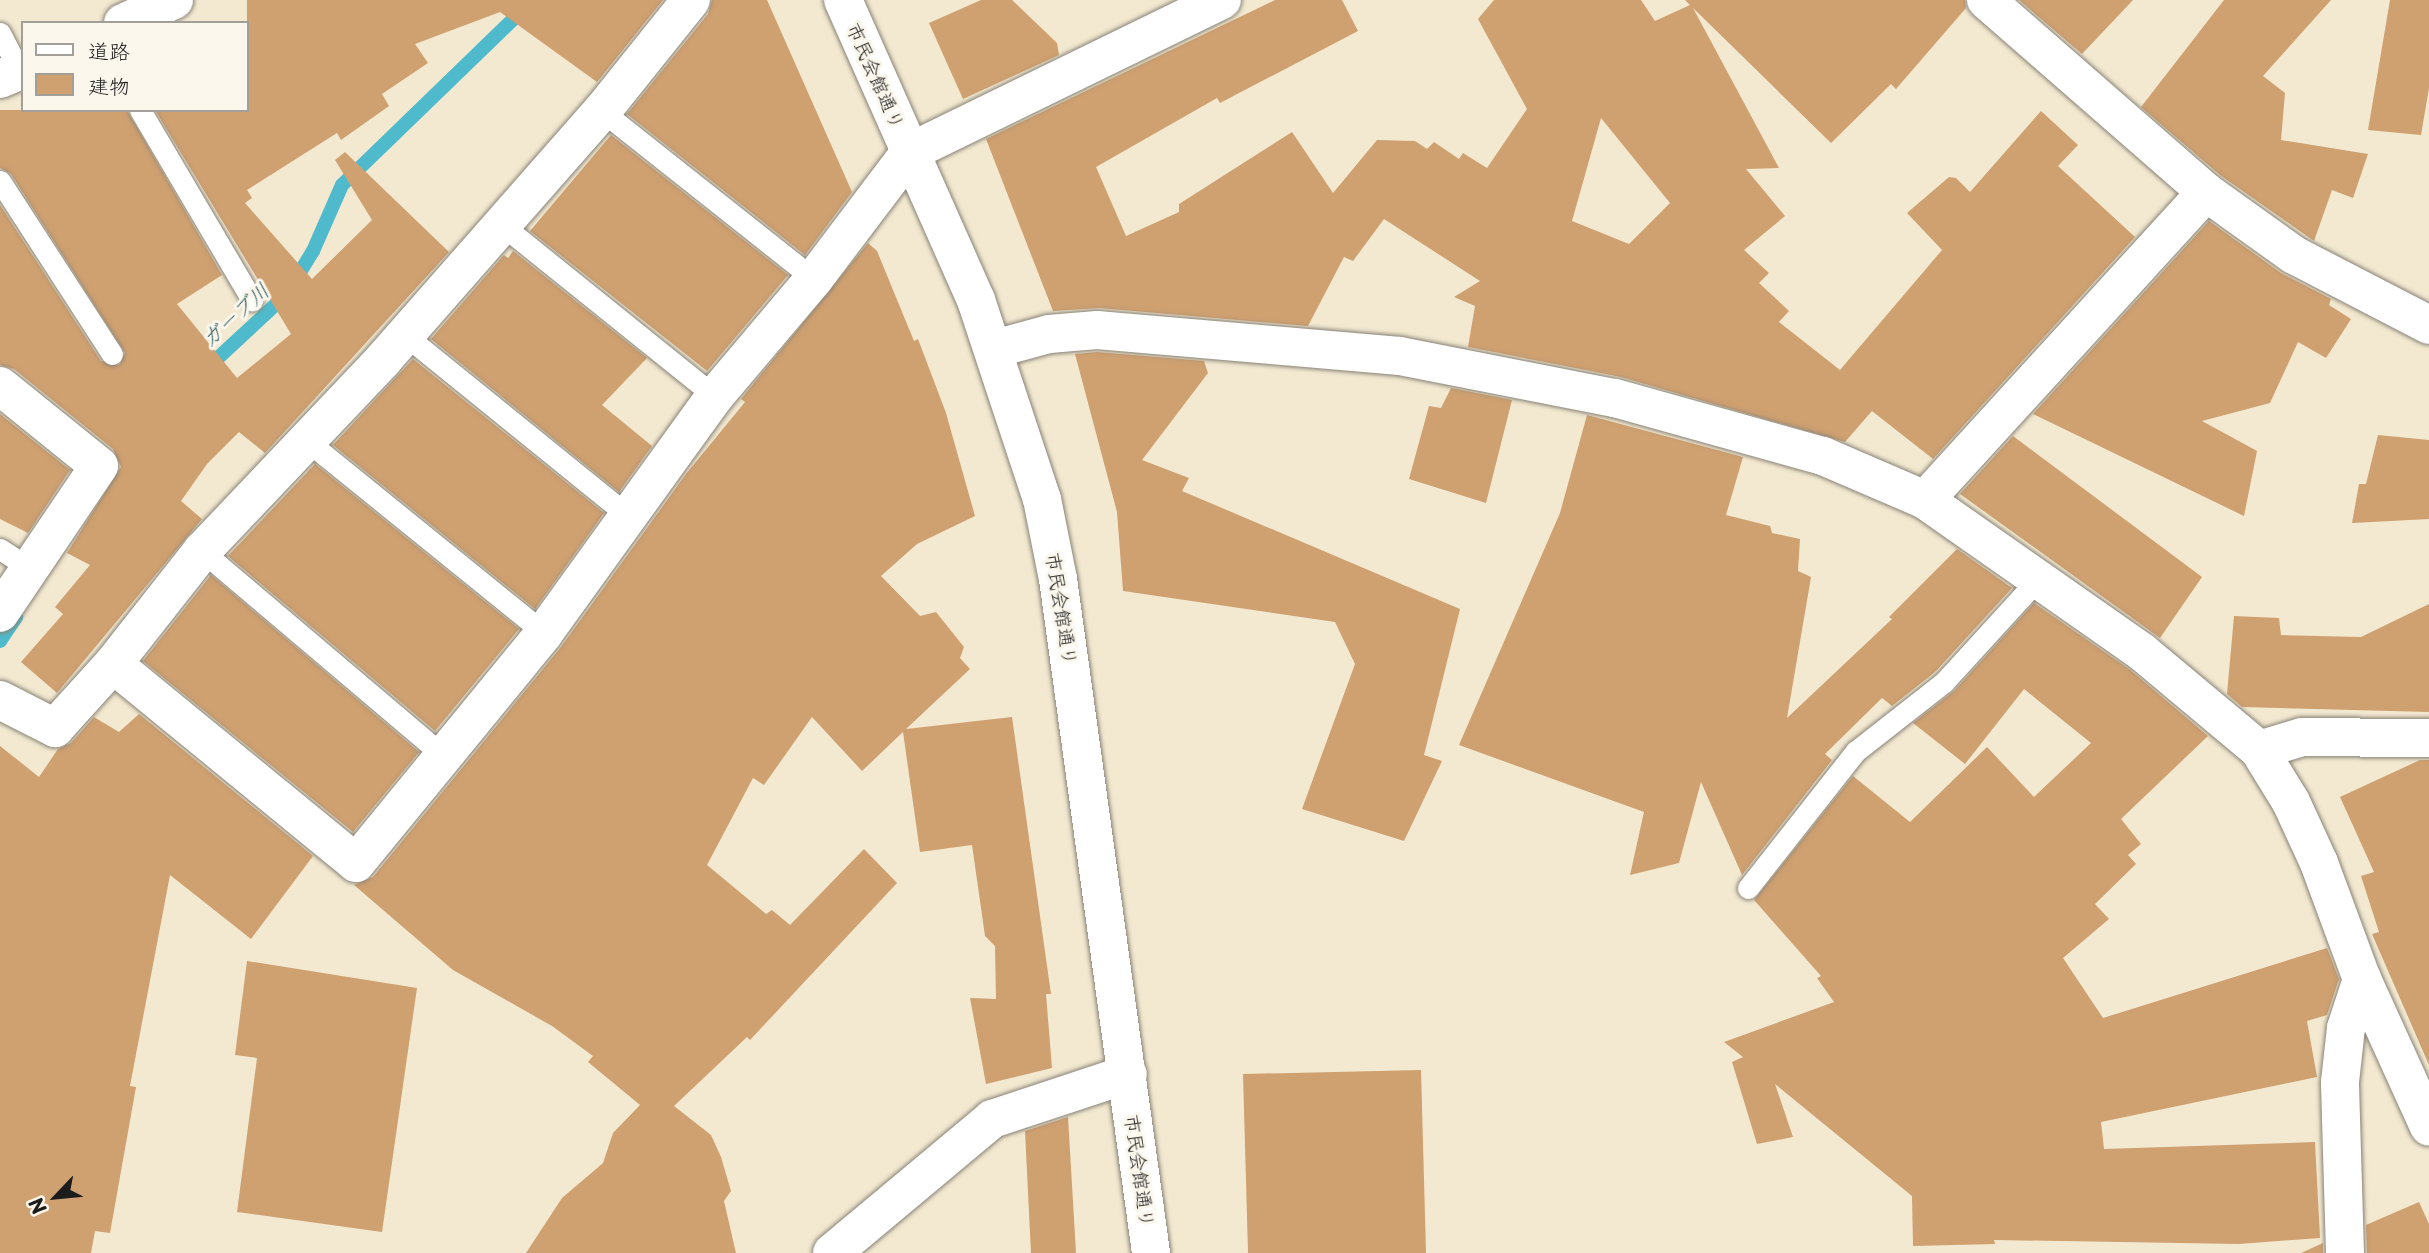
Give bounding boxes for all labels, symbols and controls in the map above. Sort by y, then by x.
street label: 市民会館通り [842,19,910,133]
legend [21,21,248,112]
text: 道路 [88,34,130,66]
text: 建物 [88,69,130,101]
water label: ガーブ川 [194,277,274,351]
street label: 市民会館通り [1042,551,1082,667]
street label: 市民会館通り [1121,1113,1159,1229]
north arrow [21,1162,91,1232]
text: N [21,1193,53,1219]

